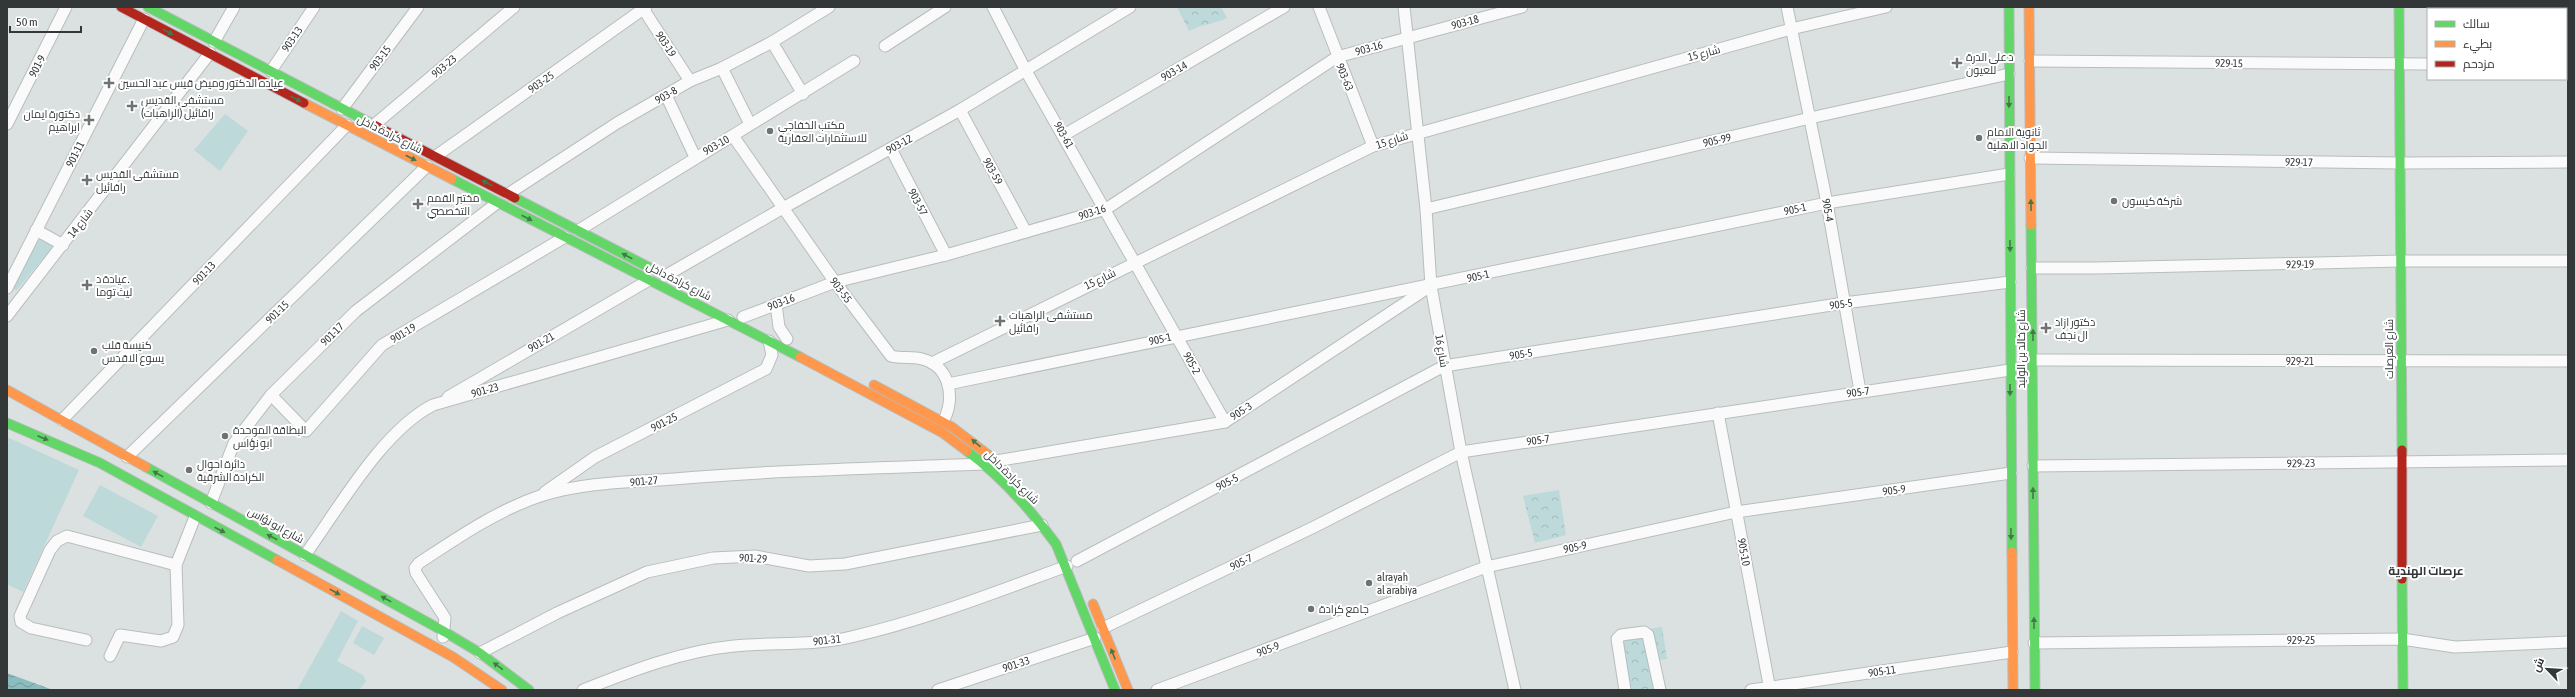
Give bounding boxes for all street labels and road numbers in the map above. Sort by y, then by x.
street label: 903-18 [1450,13,1480,31]
street label: 903-13 [279,24,305,54]
street label: 903-19 [653,29,679,59]
street label: 903-16 [1354,38,1384,58]
street label: 903-15 [367,43,393,73]
street label: شارع 15 [1686,43,1722,65]
street label: 903-23 [429,52,459,80]
street label: 901-9 [26,53,48,79]
street label: 929-15 [2215,57,2243,69]
street label: 903-14 [1159,59,1189,83]
street label: 903-63 [1334,61,1356,93]
street label: 903-25 [526,69,556,95]
street label: 903-8 [653,84,679,106]
street label: شارع كرادة داخل [355,112,424,157]
street label: 903-61 [1052,120,1076,150]
street label: شارع 15 [1374,129,1410,153]
street label: 905-99 [1702,131,1732,149]
street label: 903-12 [884,132,914,156]
street label: 903-10 [701,133,731,157]
street label: 901-11 [63,139,87,169]
street label: 903-59 [981,156,1005,186]
street label: 929-17 [2285,156,2313,168]
street label: 903-57 [906,187,930,217]
street label: 905-4 [1820,197,1836,223]
street label: 905-1 [1783,201,1807,217]
street label: 903-16 [1077,202,1107,222]
street label: شارع 14 [65,206,97,241]
street label: 929-19 [2286,258,2314,270]
street label: 901-13 [190,259,218,287]
street label: شارع كرادة داخل [644,259,713,304]
street label: شارع 15 [1082,266,1118,293]
street label: 905-1 [1466,268,1490,284]
street label: 903-55 [828,275,854,305]
street label: 903-16 [766,291,796,313]
street label: 905-5 [1829,296,1853,312]
street label: 901-15 [263,298,291,326]
street label: شارع خالد بن الوليد [2015,309,2029,389]
street label: شارع العرصات [2383,319,2397,379]
street label: 901-17 [318,320,346,348]
street label: 901-19 [388,321,418,345]
street label: 901-21 [526,330,556,354]
street label: 905-1 [1148,331,1172,347]
street label: شارع 16 [1431,334,1451,369]
street label: 905-5 [1508,346,1534,362]
street label: 905-2 [1181,350,1203,376]
street label: 929-21 [2286,355,2314,367]
street label: 901-23 [470,380,500,400]
street label: 905-7 [1846,384,1870,400]
street label: 905-3 [1228,400,1254,422]
street label: 901-25 [649,410,679,434]
street label: 905-7 [1526,432,1550,448]
street label: شارع كرادة داخل [981,448,1041,508]
street label: 929-23 [2287,457,2315,469]
street label: 905-5 [1214,471,1240,493]
street label: 901-27 [629,474,659,488]
street label: 905-9 [1882,482,1906,498]
street label: شارع ابو نؤاس [245,505,306,547]
street label: 905-10 [1735,537,1753,567]
street label: 905-9 [1562,539,1588,555]
street label: 901-29 [739,551,767,565]
street label: 905-7 [1228,551,1254,573]
street label: 901-31 [812,633,842,647]
street label: 929-25 [2287,634,2315,646]
street label: 905-9 [1255,639,1281,659]
street label: 901-33 [1001,654,1031,674]
street label: 905-11 [1867,663,1897,679]

